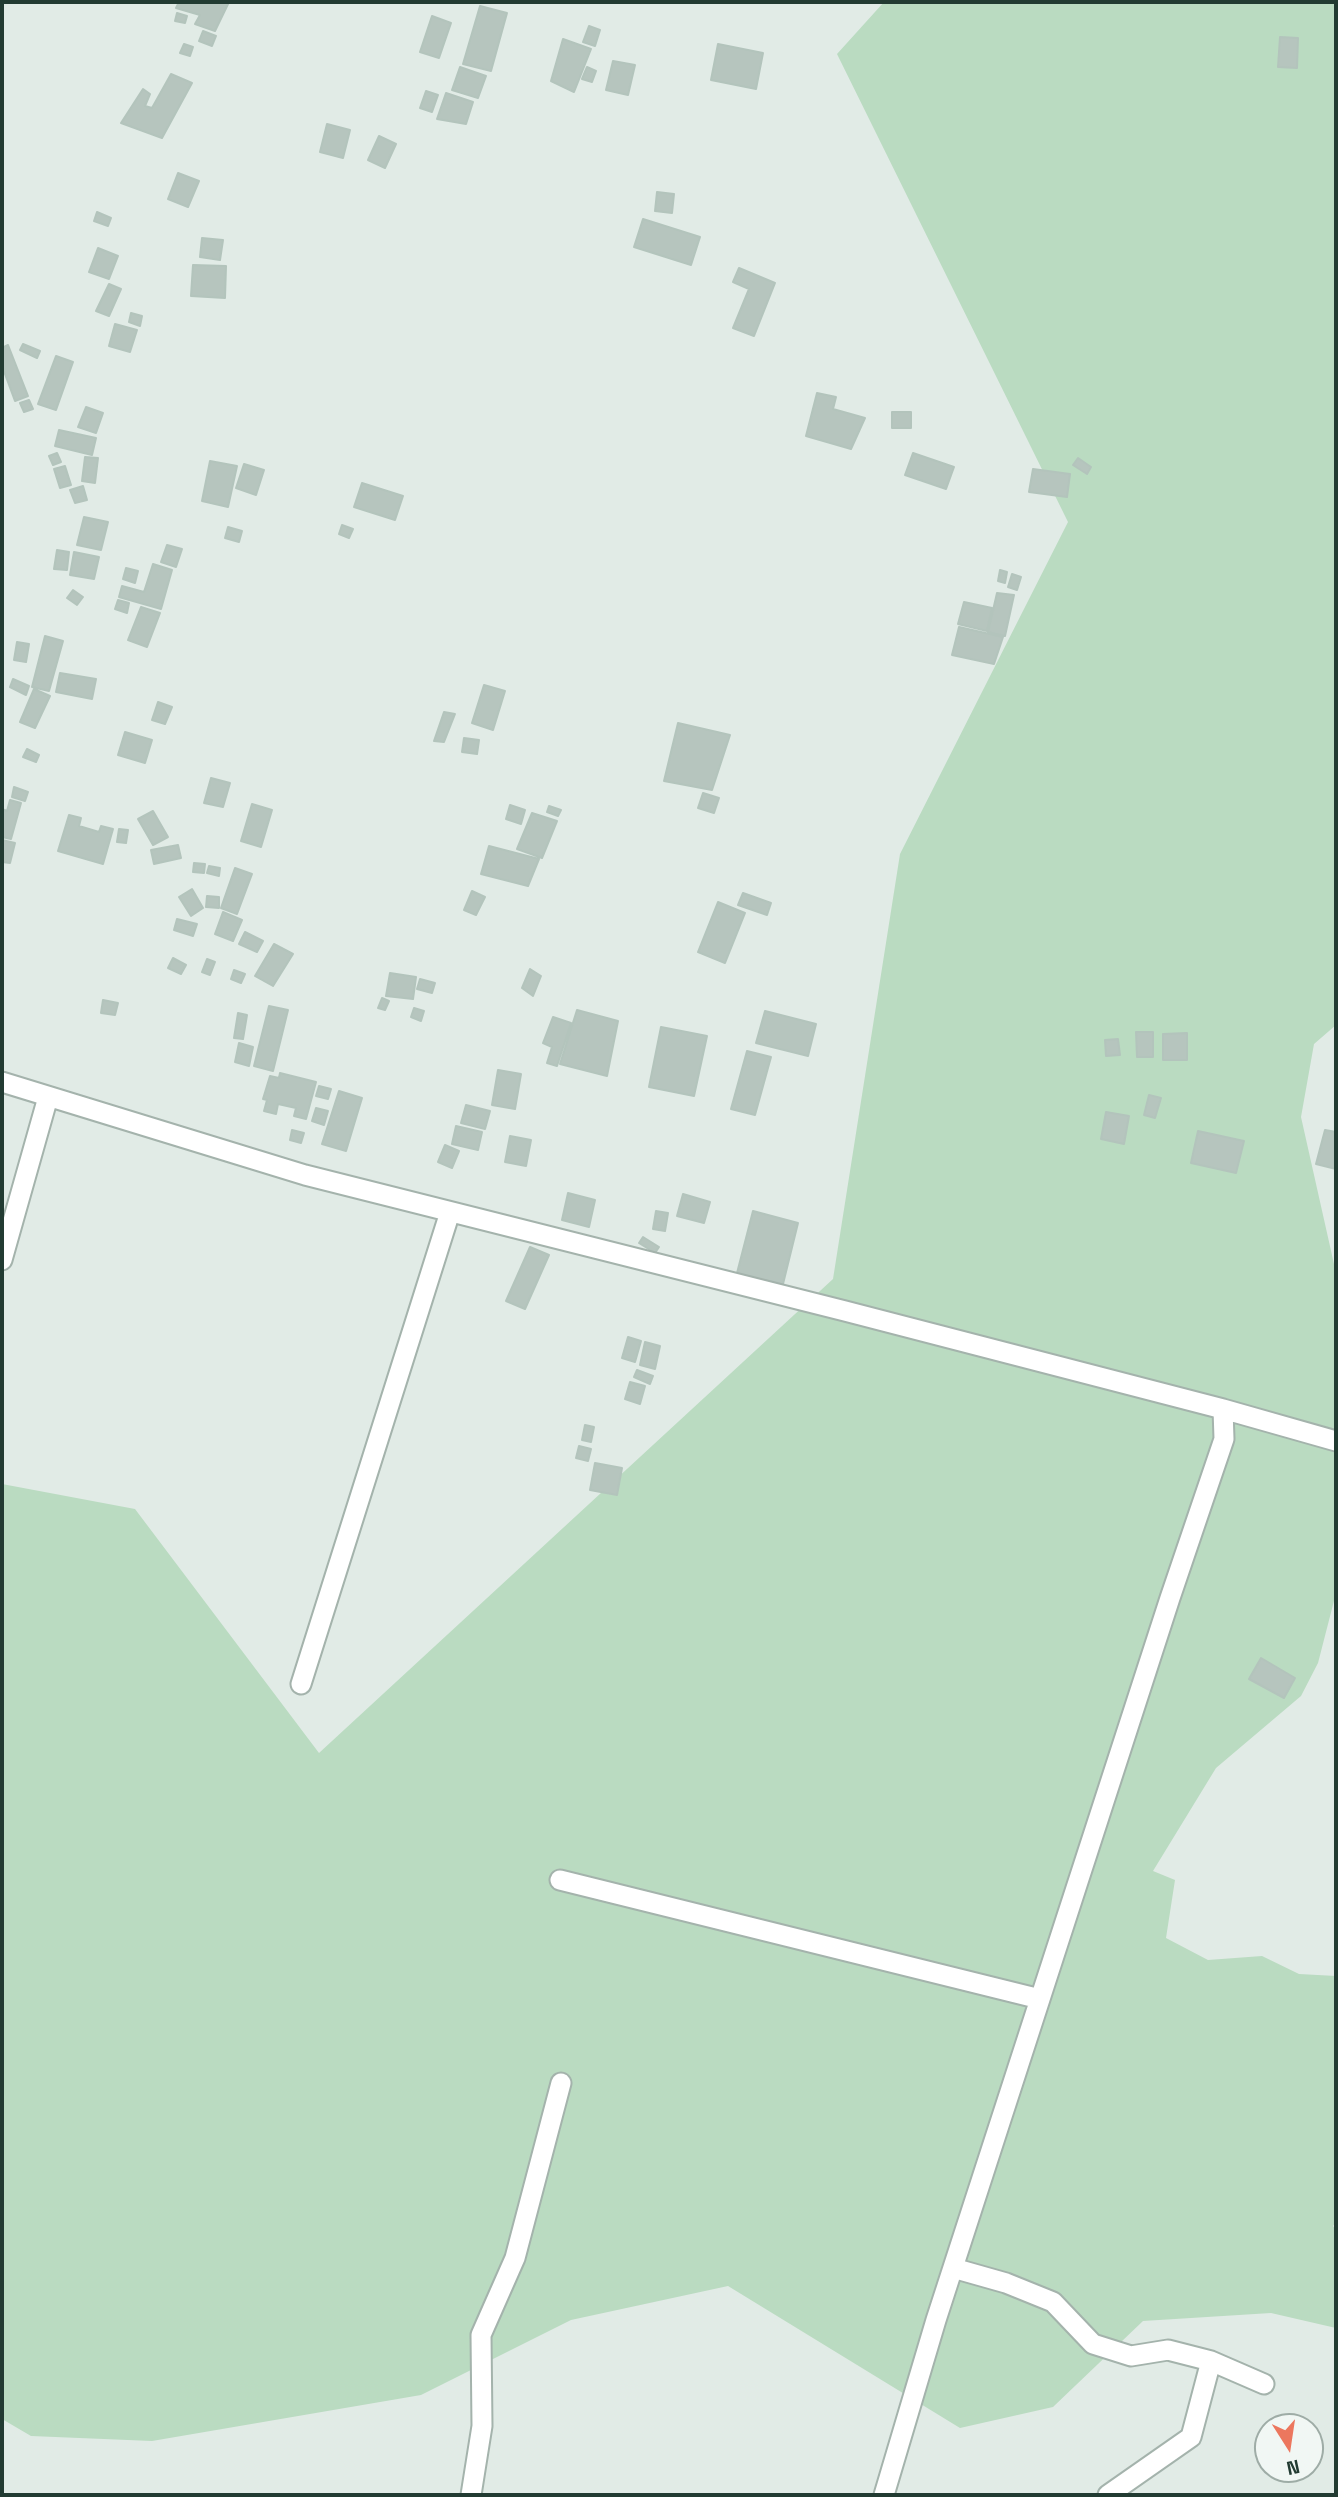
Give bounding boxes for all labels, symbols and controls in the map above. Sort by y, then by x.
north arrow [1254,2413,1324,2483]
text: N [1284,2454,1302,2481]

